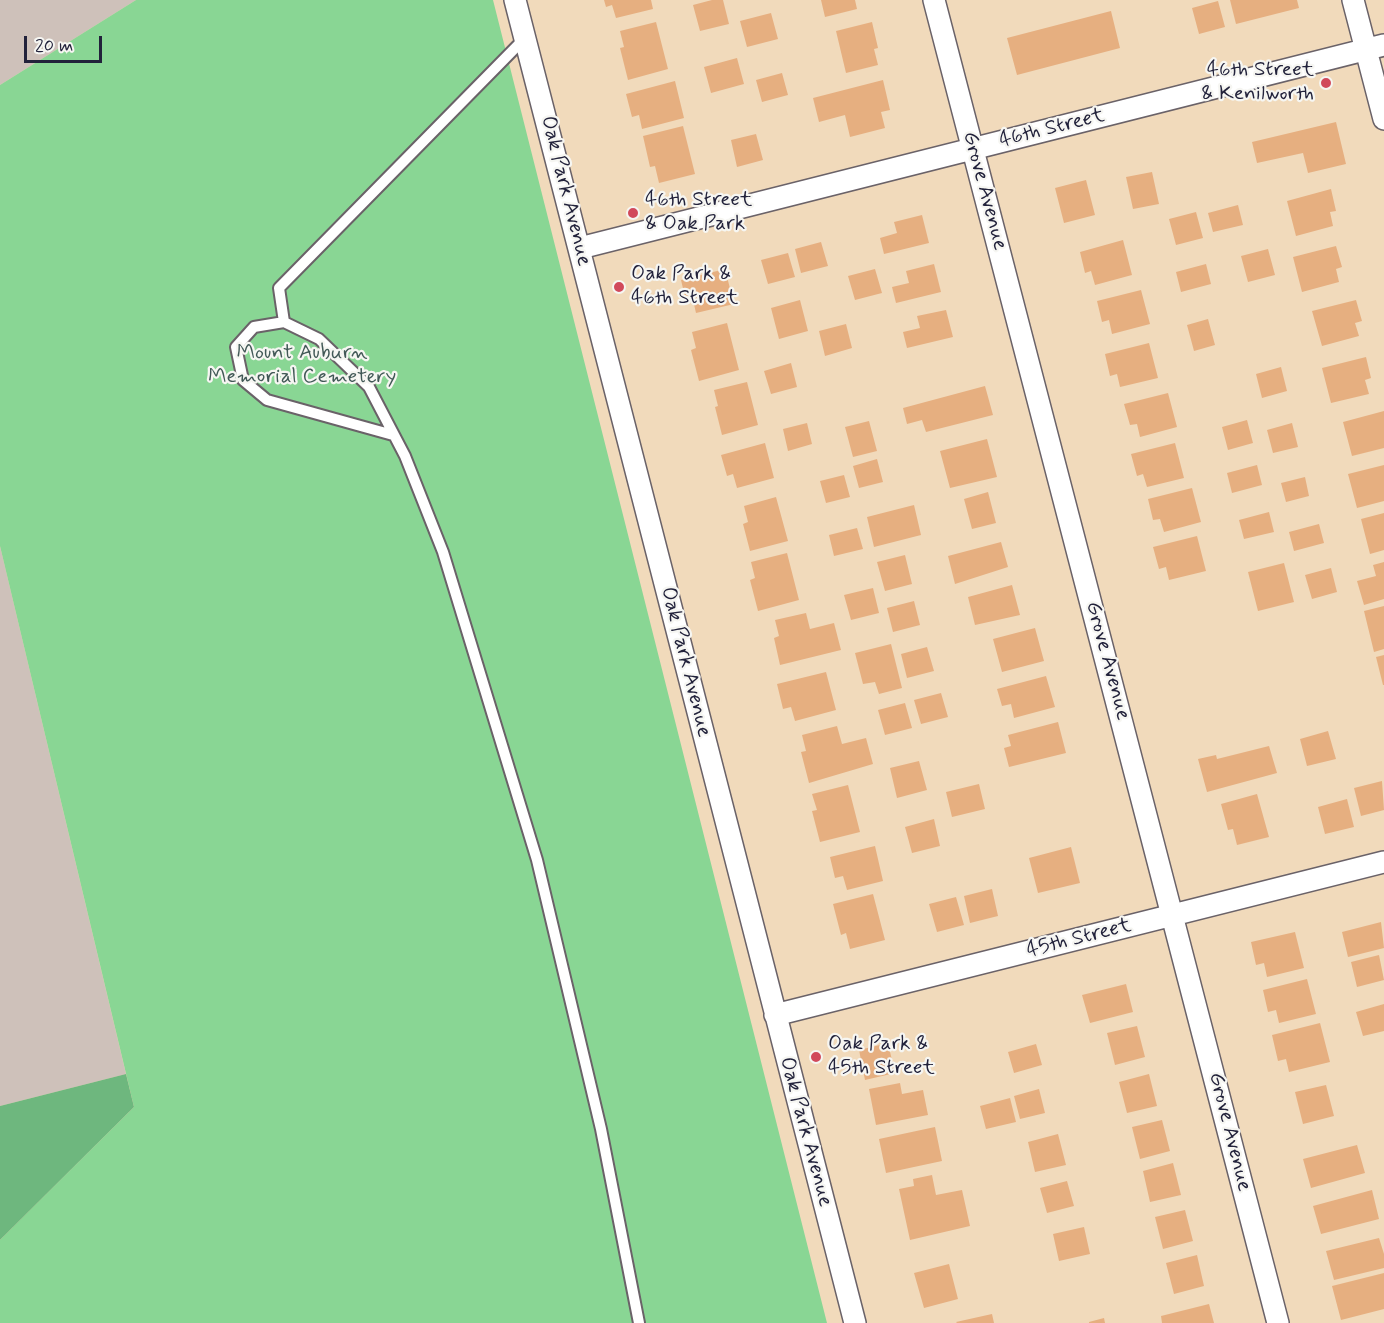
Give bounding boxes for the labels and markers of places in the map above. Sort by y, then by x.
place label: 46th Street & Kenilworth [1201,58,1314,108]
marker: 46th Street & Kenilworth [1319,76,1333,90]
place label: 46th Street & Oak Park [645,188,752,238]
marker: 46th Street & Oak Park [626,206,640,220]
place label: Oak Park & 46th Street [631,262,738,312]
marker: Oak Park & 46th Street [612,280,626,294]
place label: Oak Park & 45th Street [828,1032,935,1082]
marker: Oak Park & 45th Street [809,1050,823,1064]

